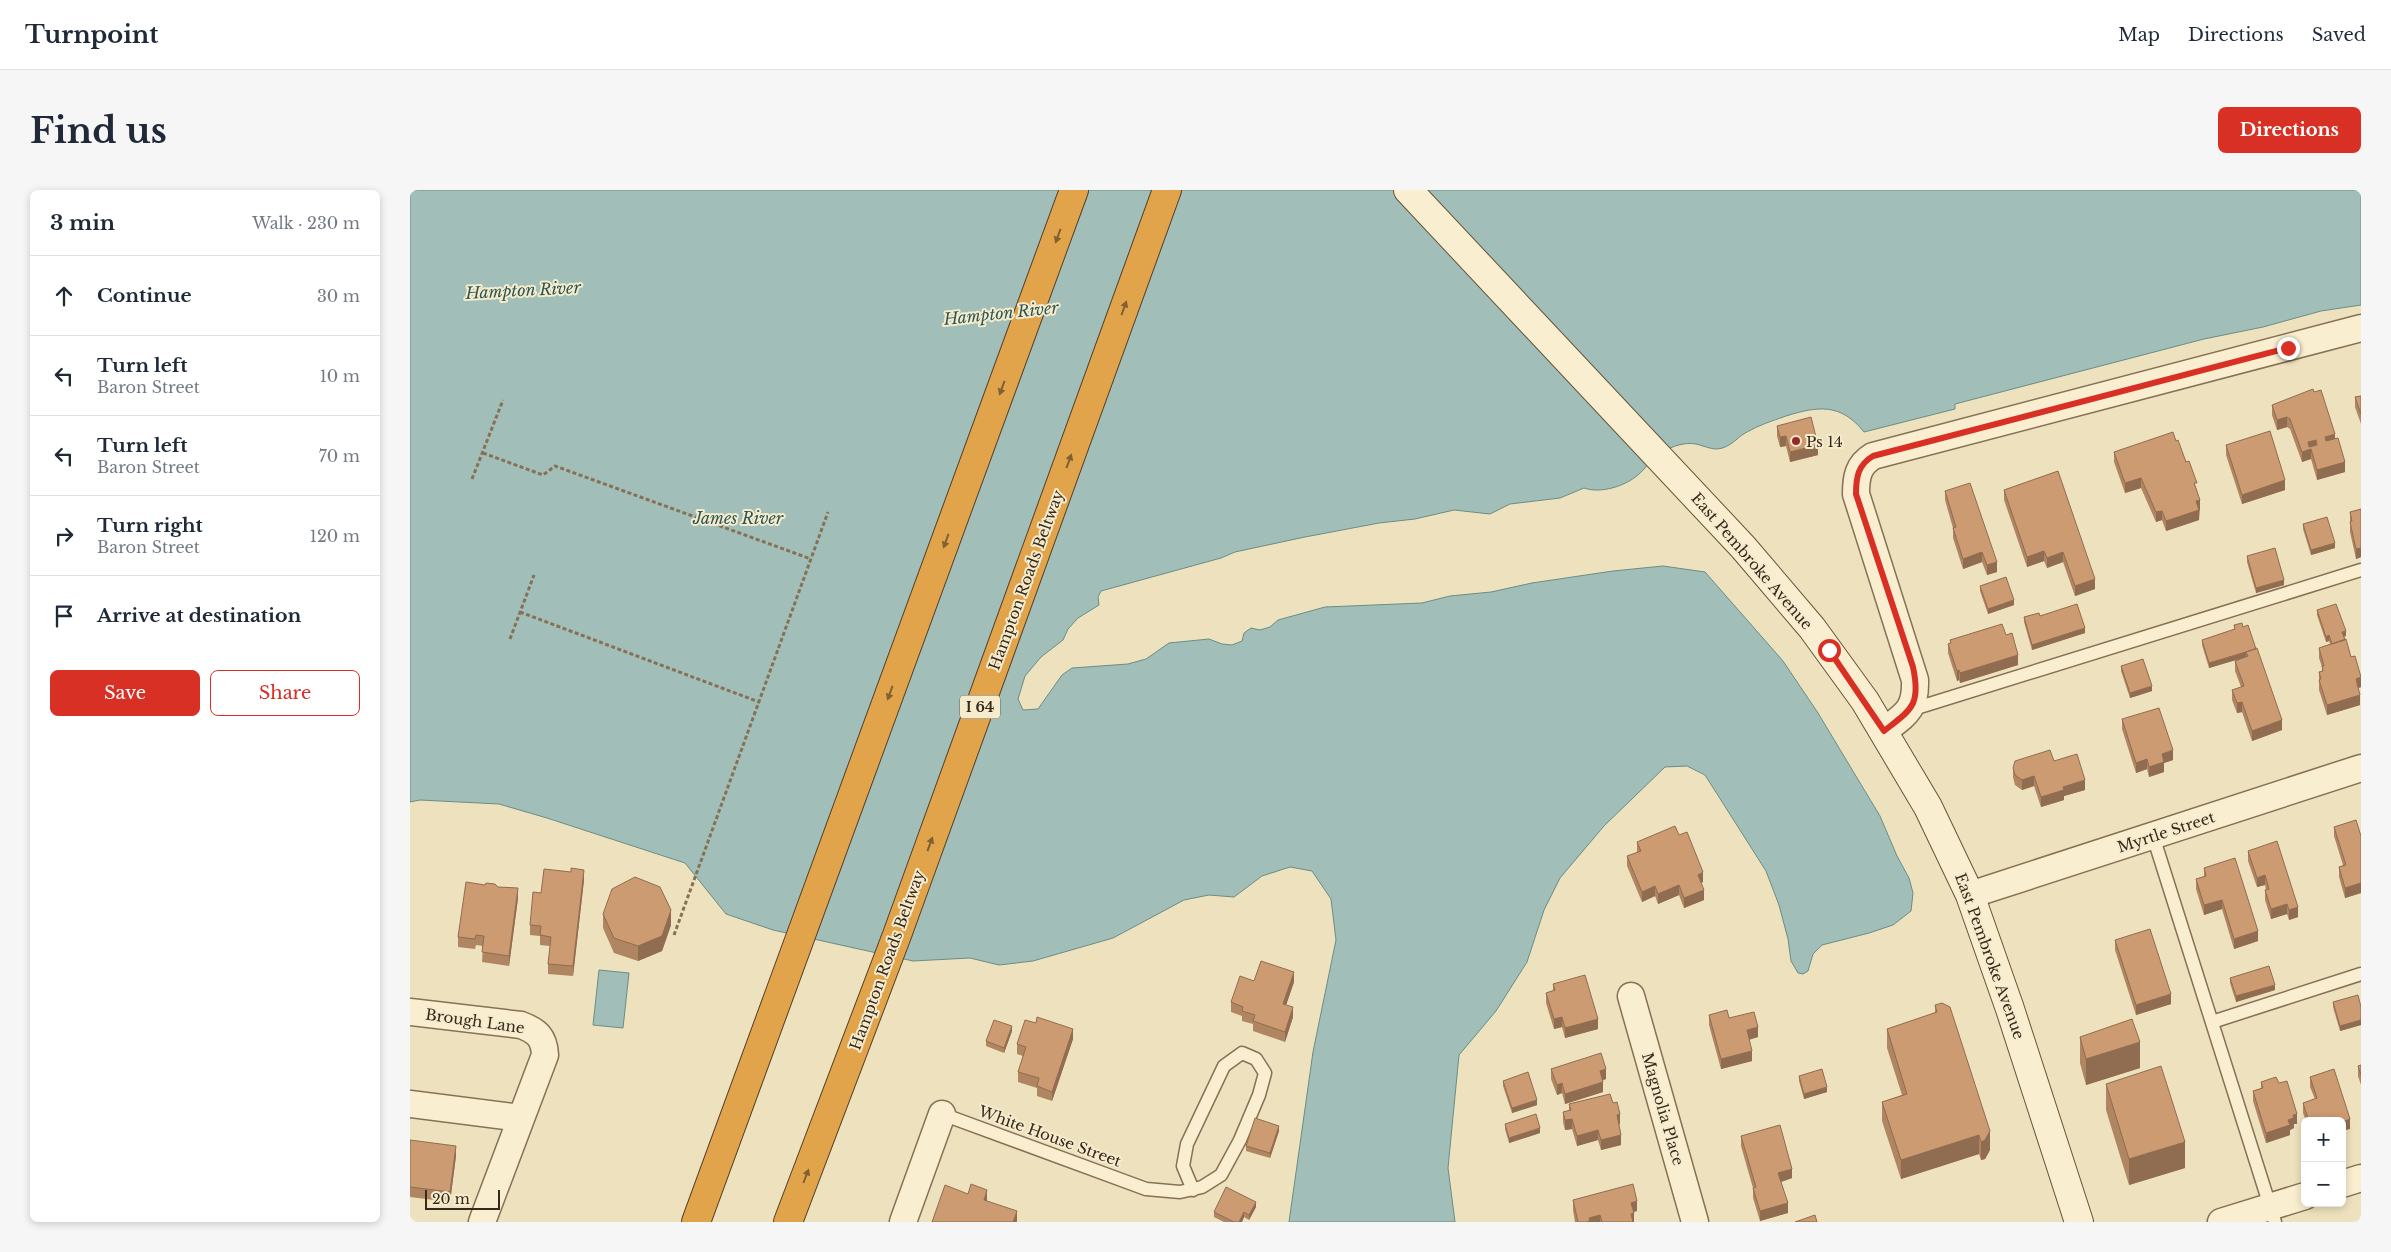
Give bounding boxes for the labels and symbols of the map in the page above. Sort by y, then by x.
one-way arrow [1054,229,1062,244]
water label: Hampton River [464,277,582,303]
water label: Hampton River [942,297,1060,329]
one-way arrow [1120,300,1128,315]
route end [2277,337,2300,360]
one-way arrow [998,381,1005,396]
place label: Ps 14 [1806,432,1843,451]
marker: Ps 14 [1790,435,1802,447]
one-way arrow [1065,453,1073,468]
street label: Hampton Roads Beltway [984,487,1068,673]
street label: East Pembroke Avenue [1687,489,1817,633]
water label: James River [692,508,784,528]
one-way arrow [942,534,950,549]
route start [1818,639,1841,662]
one-way arrow [886,686,893,701]
road number: I 64 [960,696,1000,718]
street label: Myrtle Street [2115,807,2217,857]
one-way arrow [926,836,934,851]
street label: Hampton Roads Beltway [845,867,929,1053]
street label: East Pembroke Avenue [1951,870,2029,1042]
street label: Brough Lane [424,1005,526,1037]
street label: Magnolia Place [1638,1050,1688,1168]
street label: White House Street [975,1101,1124,1171]
one-way arrow [803,1169,810,1184]
scale bar [425,1187,500,1210]

